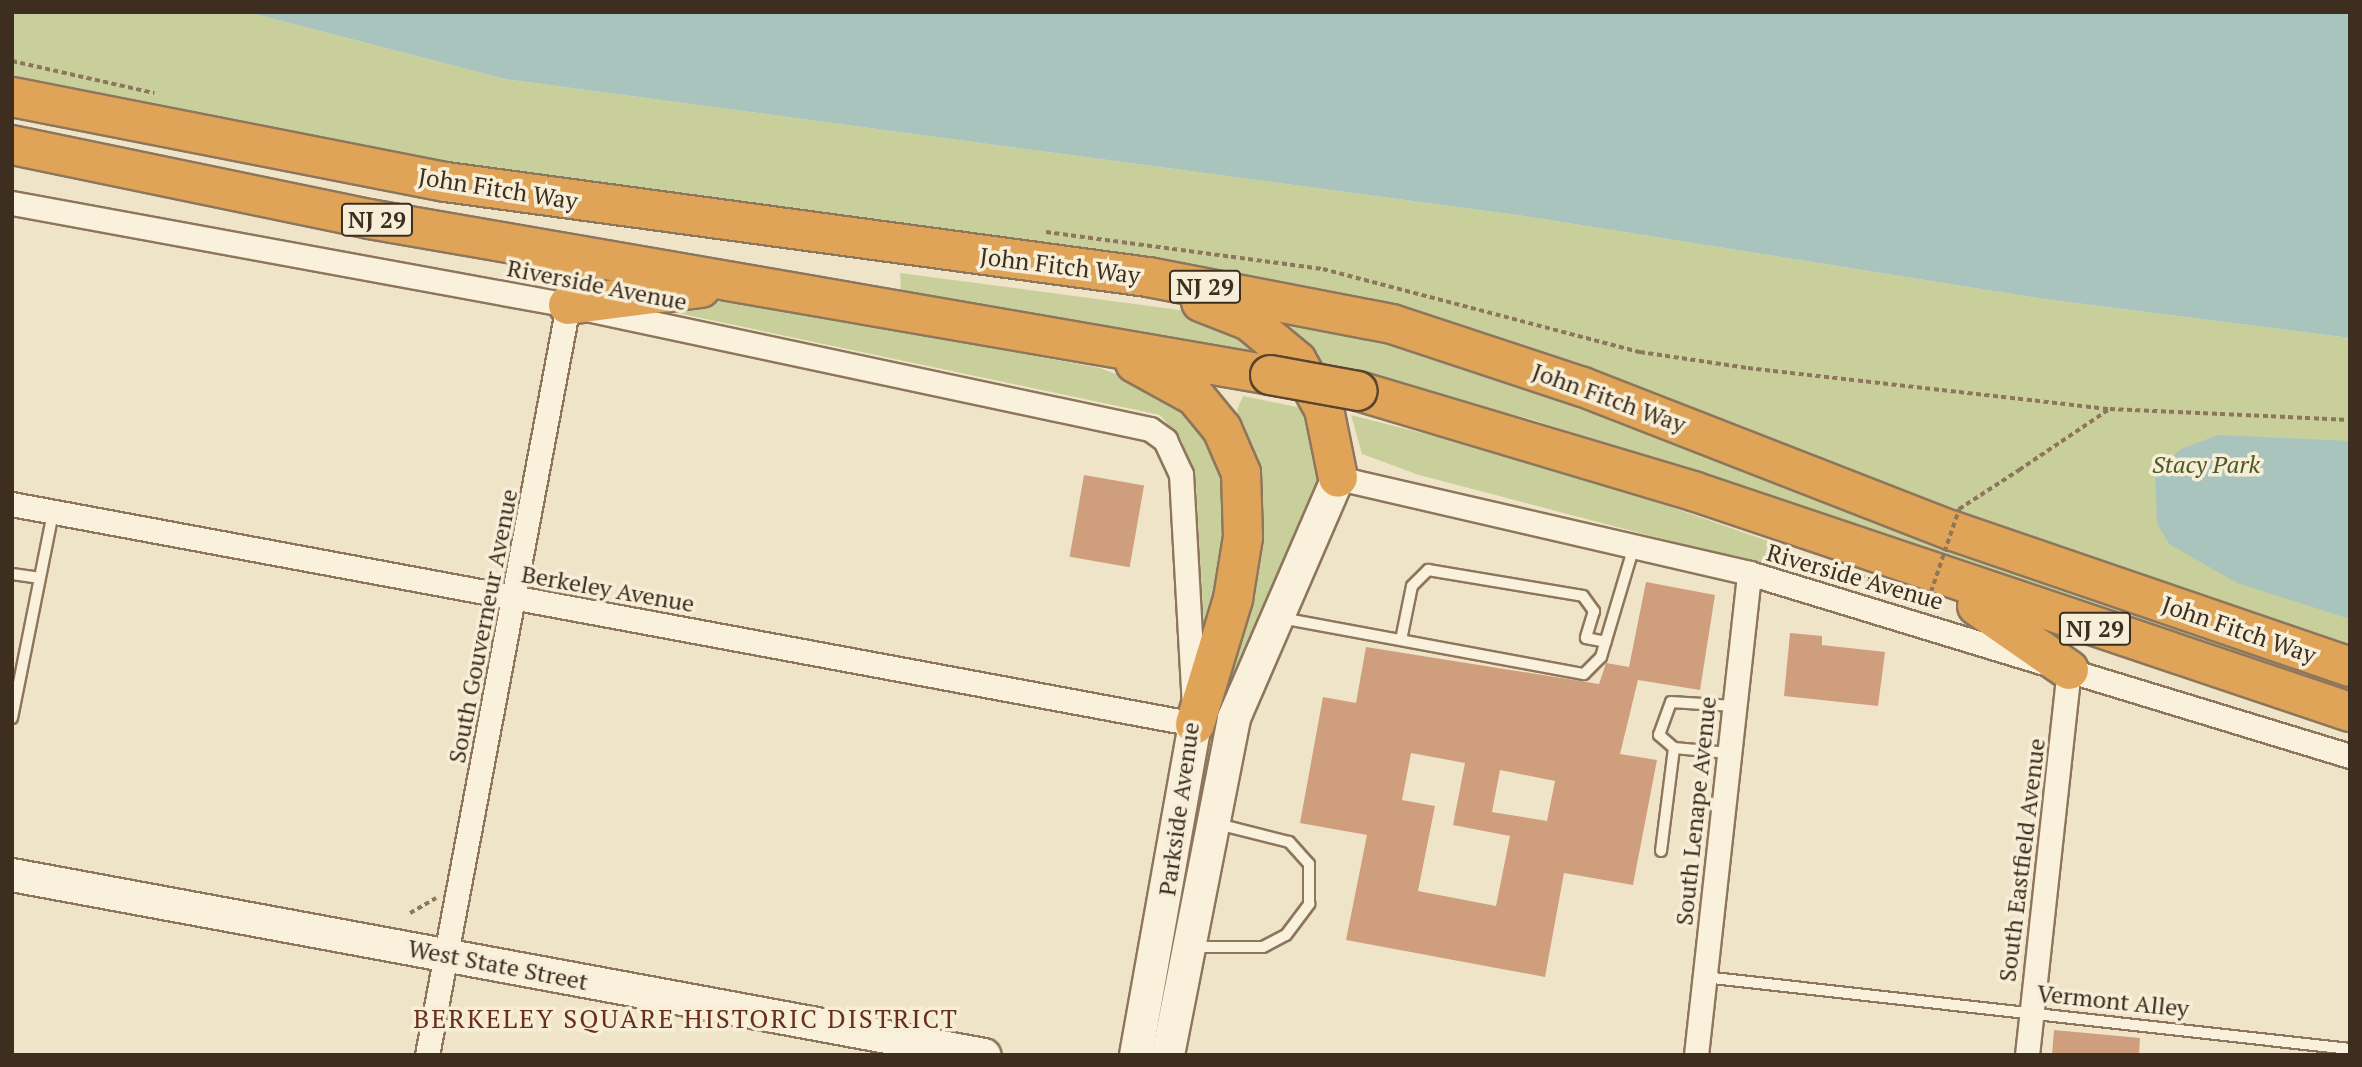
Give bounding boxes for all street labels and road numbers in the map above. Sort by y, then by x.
street label: John Fitch Way [416,162,580,216]
road number: NJ 29 [340,200,414,240]
street label: John Fitch Way [978,242,1142,290]
street label: Riverside Avenue [504,253,690,317]
road number: NJ 29 [1168,268,1242,306]
street label: John Fitch Way [1528,357,1690,439]
street label: South Gouverneur Avenue [442,486,524,766]
street label: Riverside Avenue [1763,538,1947,616]
street label: Berkeley Avenue [519,560,697,618]
street label: John Fitch Way [2158,590,2320,670]
road number: NJ 29 [2058,610,2132,649]
street label: South Lenape Avenue [1670,695,1722,927]
street label: Parkside Avenue [1153,720,1205,898]
street label: South Eastfield Avenue [1993,736,2051,984]
street label: West State Street [406,933,590,997]
street label: Vermont Alley [2035,979,2191,1023]

